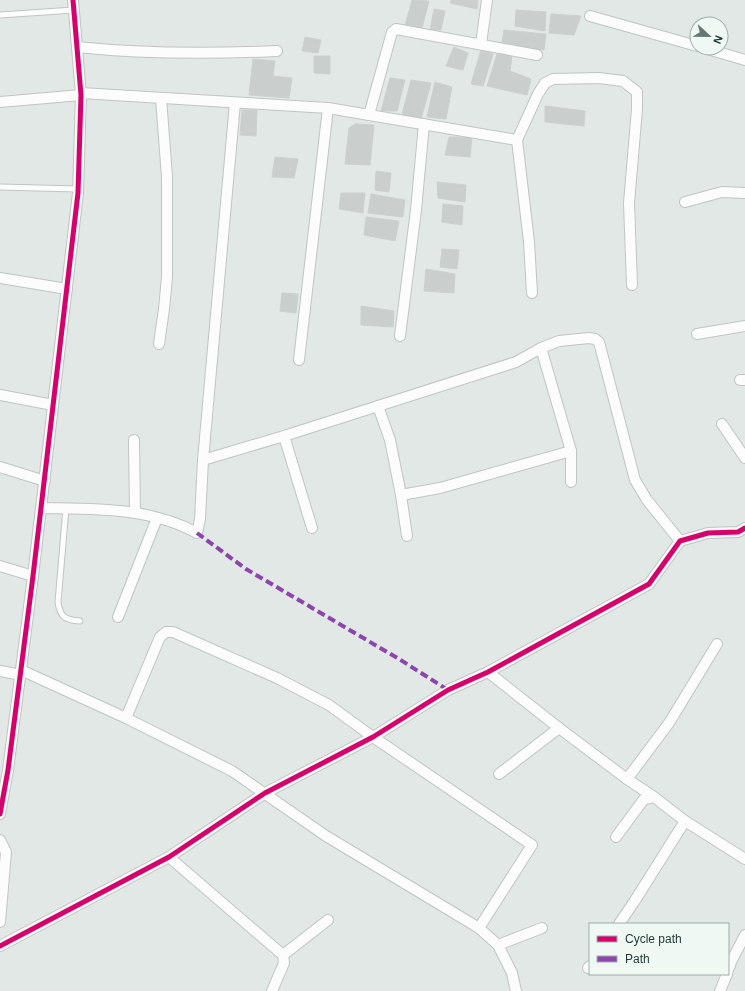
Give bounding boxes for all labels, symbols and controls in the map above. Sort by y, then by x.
north arrow [689,16,729,56]
text: N [711,34,725,46]
legend [589,923,729,975]
text: Cycle path [625,932,682,946]
text: Path [625,952,650,966]

